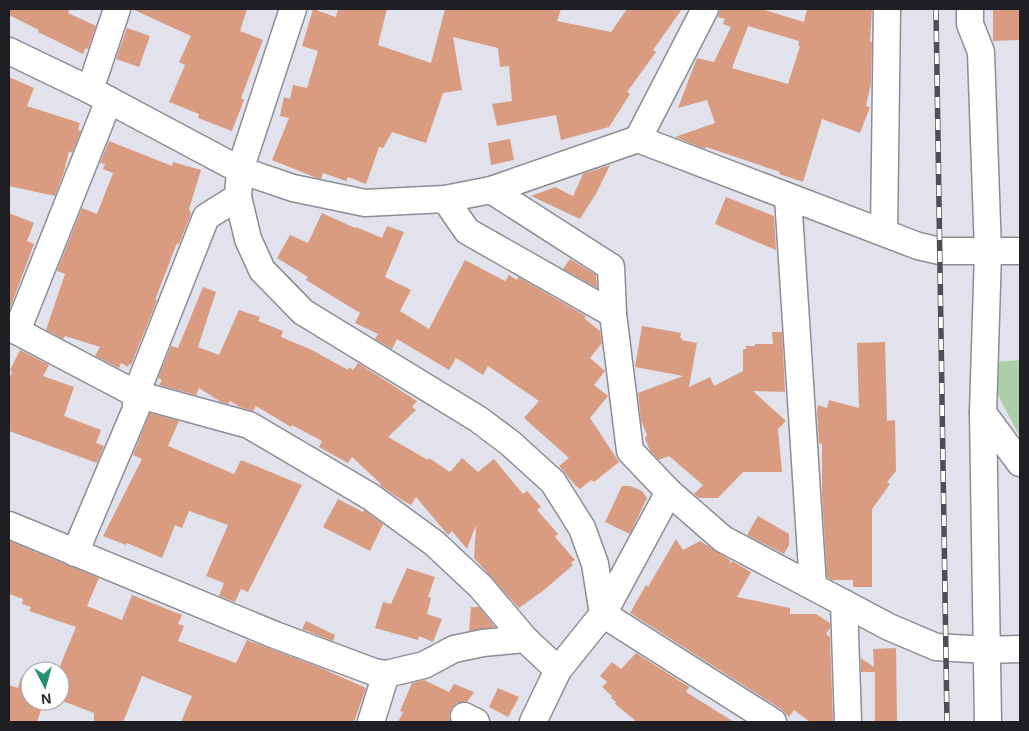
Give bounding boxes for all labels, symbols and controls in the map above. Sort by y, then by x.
north arrow [20,661,70,711]
text: N [40,690,52,707]

